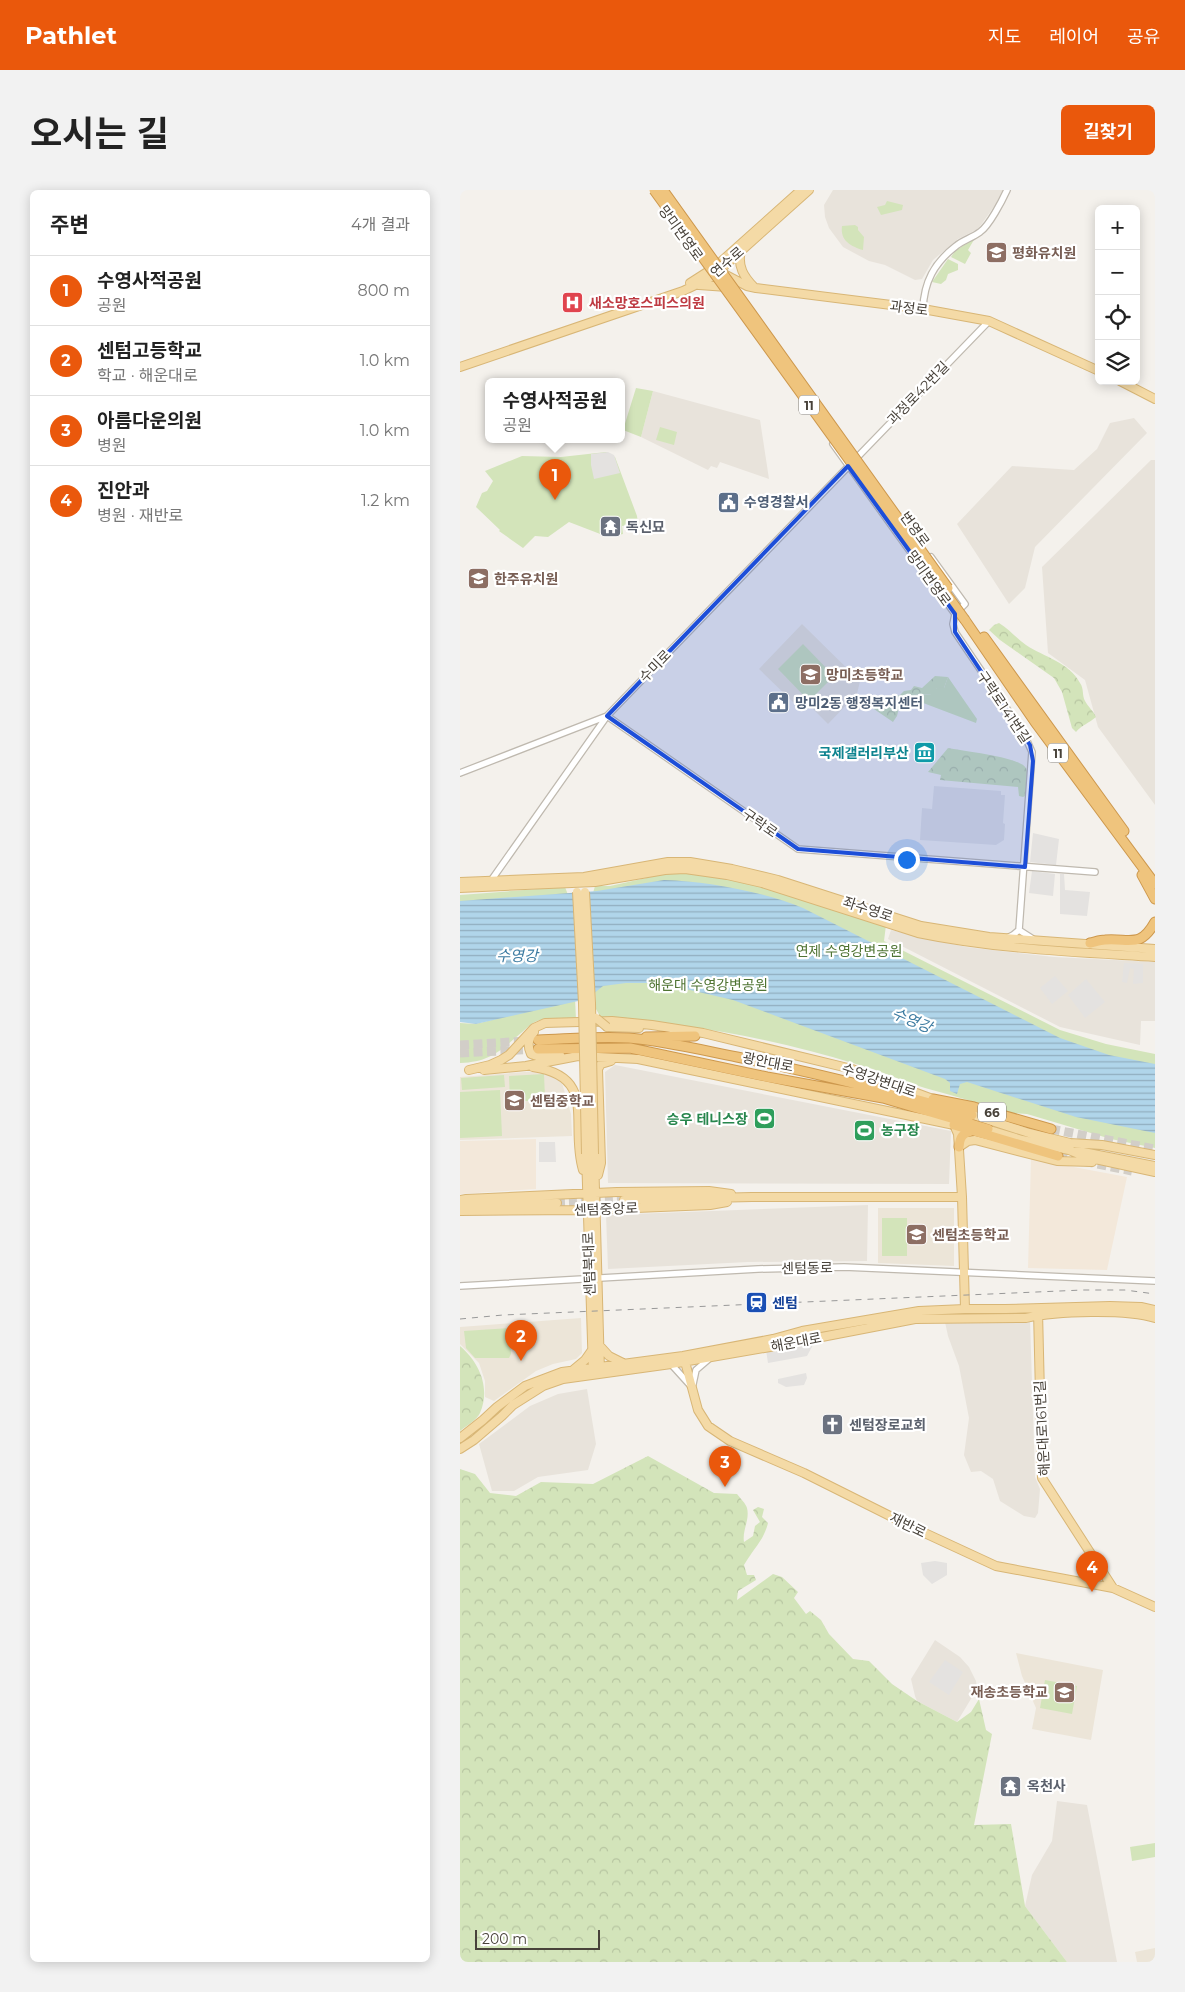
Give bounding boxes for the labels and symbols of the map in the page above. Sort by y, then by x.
street label: 망미번영로 [655,202,707,264]
school or university icon: 평화유치원 [984,241,1008,265]
street label: 연수로 [707,242,748,281]
place label: 평화유치원 [1012,244,1076,262]
hospital icon: 새소망호스피스의원 [561,291,585,315]
place label: 새소망호스피스의원 [589,294,705,312]
street label: 과정로 [889,297,929,319]
street label: 과정로42번길 [883,357,953,429]
road number: 11 [799,396,819,414]
pin: 1 [539,459,571,500]
public building icon: 수영경찰서 [716,490,740,514]
place label: 수영경찰서 [744,493,808,511]
street label: 번영로 [896,508,934,550]
temple icon: 독신묘 [598,515,622,539]
place label: 독신묘 [626,518,665,536]
street label: 망미번영로 [903,547,955,609]
school or university icon: 한주유치원 [466,567,490,591]
place label: 한주유치원 [494,570,558,588]
street label: 수미로 [635,646,675,686]
school or university icon: 망미초등학교 [798,663,822,687]
place label: 망미초등학교 [826,666,903,684]
street label: 구락로141번길 [973,667,1035,747]
public building icon: 망미2동 행정복지센터 [767,691,791,715]
place label: 망미2동 행정복지센터 [795,694,923,712]
museum icon: 국제갤러리부산 [913,741,937,765]
place label: 국제갤러리부산 [819,744,909,762]
road number: 11 [1048,744,1068,762]
street label: 구락로 [739,805,781,842]
your location [894,847,920,873]
street label: 좌수영로 [841,892,895,926]
park label: 연제 수영강변공원 [796,942,902,960]
water label: 수영강 [496,946,540,965]
park label: 해운대 수영강변공원 [648,976,768,994]
water label: 수영강 [889,1003,937,1038]
street label: 광안대로 [741,1048,795,1076]
street label: 수영강변대로 [840,1059,919,1101]
school or university icon: 센텀중학교 [502,1089,526,1113]
place label: 센텀중학교 [530,1092,595,1110]
road number: 66 [978,1102,1006,1122]
sports icon: 승우 테니스장 [752,1107,776,1131]
place label: 승우 테니스장 [667,1110,748,1128]
sports icon: 농구장 [853,1118,877,1142]
place label: 농구장 [881,1121,920,1139]
street label: 센텀중앙로 [574,1199,639,1219]
school or university icon: 센텀초등학교 [904,1223,928,1247]
place label: 센텀초등학교 [932,1226,1009,1244]
street label: 센텀북대로 [579,1231,599,1296]
street label: 센텀동로 [781,1259,833,1277]
station icon: 센텀 [744,1291,768,1315]
place label: 센텀 [772,1294,798,1312]
pin: 2 [505,1320,537,1361]
street label: 해운대로 [769,1328,823,1356]
street label: 해운대로161번길 [1031,1380,1053,1476]
church icon: 센텀장로교회 [821,1413,845,1437]
place label: 센텀장로교회 [849,1416,926,1434]
pin: 3 [709,1446,741,1487]
street label: 재반로 [887,1508,929,1542]
pin: 4 [1076,1551,1108,1592]
school or university icon: 재송초등학교 [1052,1680,1076,1704]
place label: 재송초등학교 [971,1683,1048,1701]
temple icon: 옥천사 [999,1774,1023,1798]
place label: 옥천사 [1027,1777,1066,1795]
scale bar [475,1927,600,1950]

